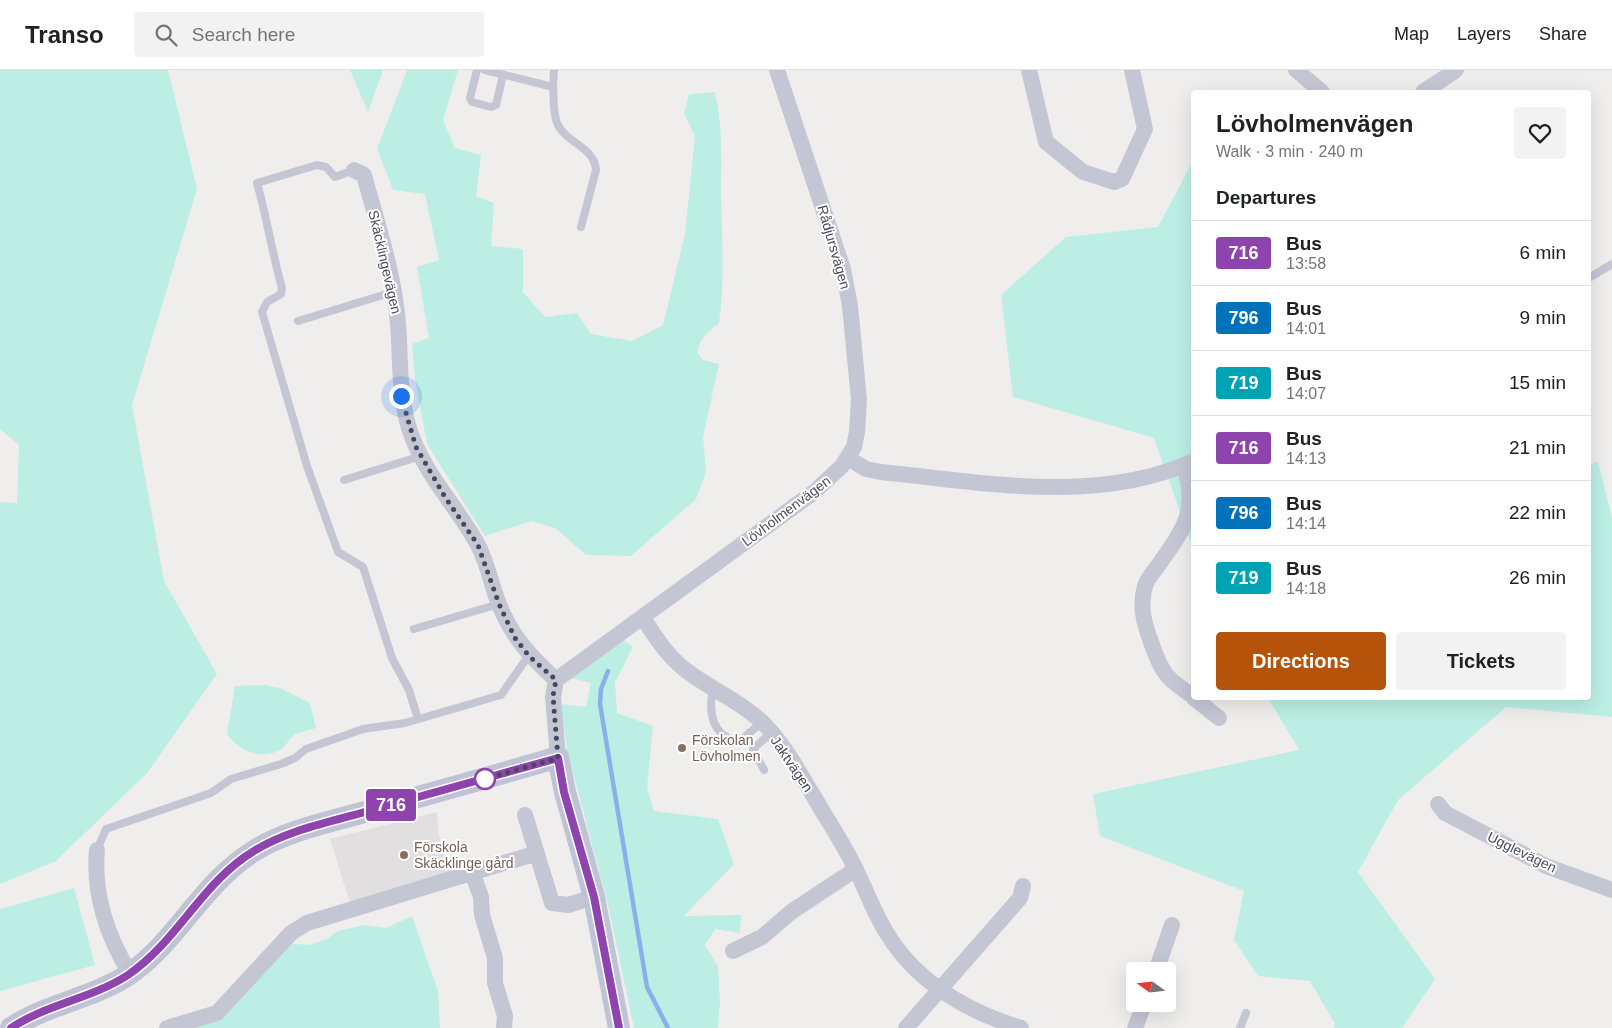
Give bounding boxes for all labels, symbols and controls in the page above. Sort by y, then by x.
search box [134,12,484,57]
text: Transo [25,21,104,48]
icon: search [152,21,180,49]
text: Search here [192,24,295,45]
text: Map [1394,24,1429,44]
text: Layers [1457,24,1511,44]
text: Share [1539,24,1587,44]
button: heart [1514,107,1566,159]
text: Lövholmenvägen [1216,110,1413,137]
text: Walk · 3 min · 240 m [1216,143,1363,160]
text: Departures [1216,187,1316,208]
street label: Rådjursvägen [814,203,854,291]
street label: Skäcklingevägen [365,209,405,315]
text: Bus [1286,233,1322,254]
text: 6 min [1520,242,1566,263]
text: 716 [1228,243,1259,263]
text: 13:58 [1286,255,1326,272]
text: Bus [1286,298,1322,319]
text: 9 min [1520,307,1566,328]
text: 796 [1228,308,1259,328]
text: 14:01 [1286,320,1326,337]
text: Bus [1286,363,1322,384]
text: 15 min [1509,372,1566,393]
text: 719 [1228,373,1259,393]
your location [389,384,414,409]
text: 14:07 [1286,385,1326,402]
text: Bus [1286,428,1322,449]
text: 21 min [1509,437,1566,458]
text: 716 [1228,438,1259,458]
text: 14:13 [1286,450,1326,467]
street label: Lövholmenvägen [739,473,833,549]
text: Bus [1286,493,1322,514]
text: 22 min [1509,502,1566,523]
text: 796 [1228,503,1259,523]
text: 14:14 [1286,515,1326,532]
text: Bus [1286,558,1322,579]
text: 26 min [1509,567,1566,588]
text: 719 [1228,568,1259,588]
text: 14:18 [1286,580,1326,597]
button: Directions [1216,632,1386,690]
button: Tickets [1396,632,1566,690]
place label: Förskolan Lövholmen [692,732,761,764]
street label: Jaktvägen [768,733,816,795]
marker: Förskolan Lövholmen [676,742,688,754]
unlabelled marker [474,768,496,790]
line badge: 716 [362,789,420,821]
text: 716 [376,795,406,815]
street label: Ugglevägen [1485,828,1559,876]
place label: Förskola Skäcklinge gård [414,839,514,871]
marker: Förskola Skäcklinge gård [398,849,410,861]
north arrow [1126,962,1176,1012]
map controls [1126,962,1176,1012]

